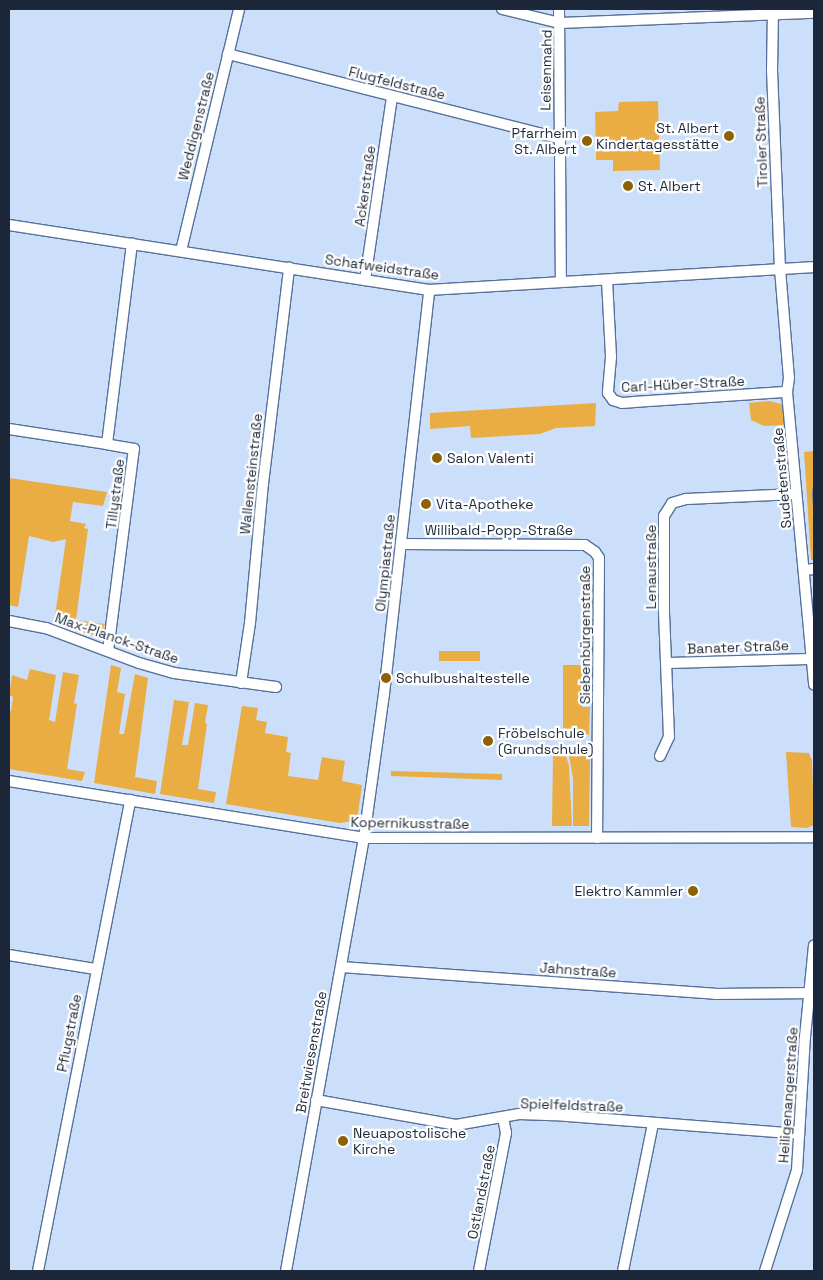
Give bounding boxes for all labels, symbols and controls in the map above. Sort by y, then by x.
street label: Leisenmahd [537,29,555,111]
street label: Flugfeldstraße [347,63,447,103]
street label: Weddigenstraße [174,70,218,182]
street label: Tiroler Straße [751,96,771,188]
place label: St. Albert Kindertagesstätte [596,120,719,152]
place label: Pfarrheim St. Albert [512,125,577,158]
marker: St. Albert Kindertagesstätte [723,130,735,142]
marker: Pfarrheim St. Albert [581,135,593,147]
street label: Ackerstraße [351,144,379,228]
place label: St. Albert [638,178,701,194]
marker: St. Albert [622,180,634,192]
street label: Schafweidstraße [324,251,440,283]
street label: Carl-Hüber-Straße [621,372,745,396]
street label: Wallensteinstraße [236,413,266,535]
street label: Sudetenstraße [769,427,795,529]
place label: Salon Valenti [447,450,534,466]
marker: Salon Valenti [431,452,443,464]
street label: Tillystraße [102,458,128,530]
place label: Vita-Apotheke [436,496,534,512]
marker: Vita-Apotheke [420,498,432,510]
street label: Olympiastraße [372,514,398,612]
street label: Willibald-Popp-Straße [425,522,573,538]
street label: Lenaustraße [643,525,659,609]
street label: Siebenbürgenstraße [577,566,593,704]
street label: Max-Planck-Straße [53,609,181,667]
street label: Banater Straße [687,637,789,657]
place label: Schulbushaltestelle [396,670,530,686]
marker: Schulbushaltestelle [380,672,392,684]
place label: Fröbelschule (Grundschule) [498,725,593,758]
marker: Fröbelschule (Grundschule) [482,735,494,747]
street label: Kopernikusstraße [350,814,470,832]
place label: Elektro Kammler [574,883,683,899]
marker: Elektro Kammler [687,885,699,897]
street label: Jahnstraße [539,959,617,981]
street label: Breitwiesenstraße [292,990,330,1114]
street label: Pflugstraße [53,993,85,1073]
street label: Heiligenangerstraße [775,1026,801,1164]
street label: Spielfeldstraße [520,1095,624,1115]
place label: Neuapostolische Kirche [353,1125,466,1158]
marker: Neuapostolische Kirche [337,1135,349,1147]
street label: Ostlandstraße [464,1143,498,1241]

